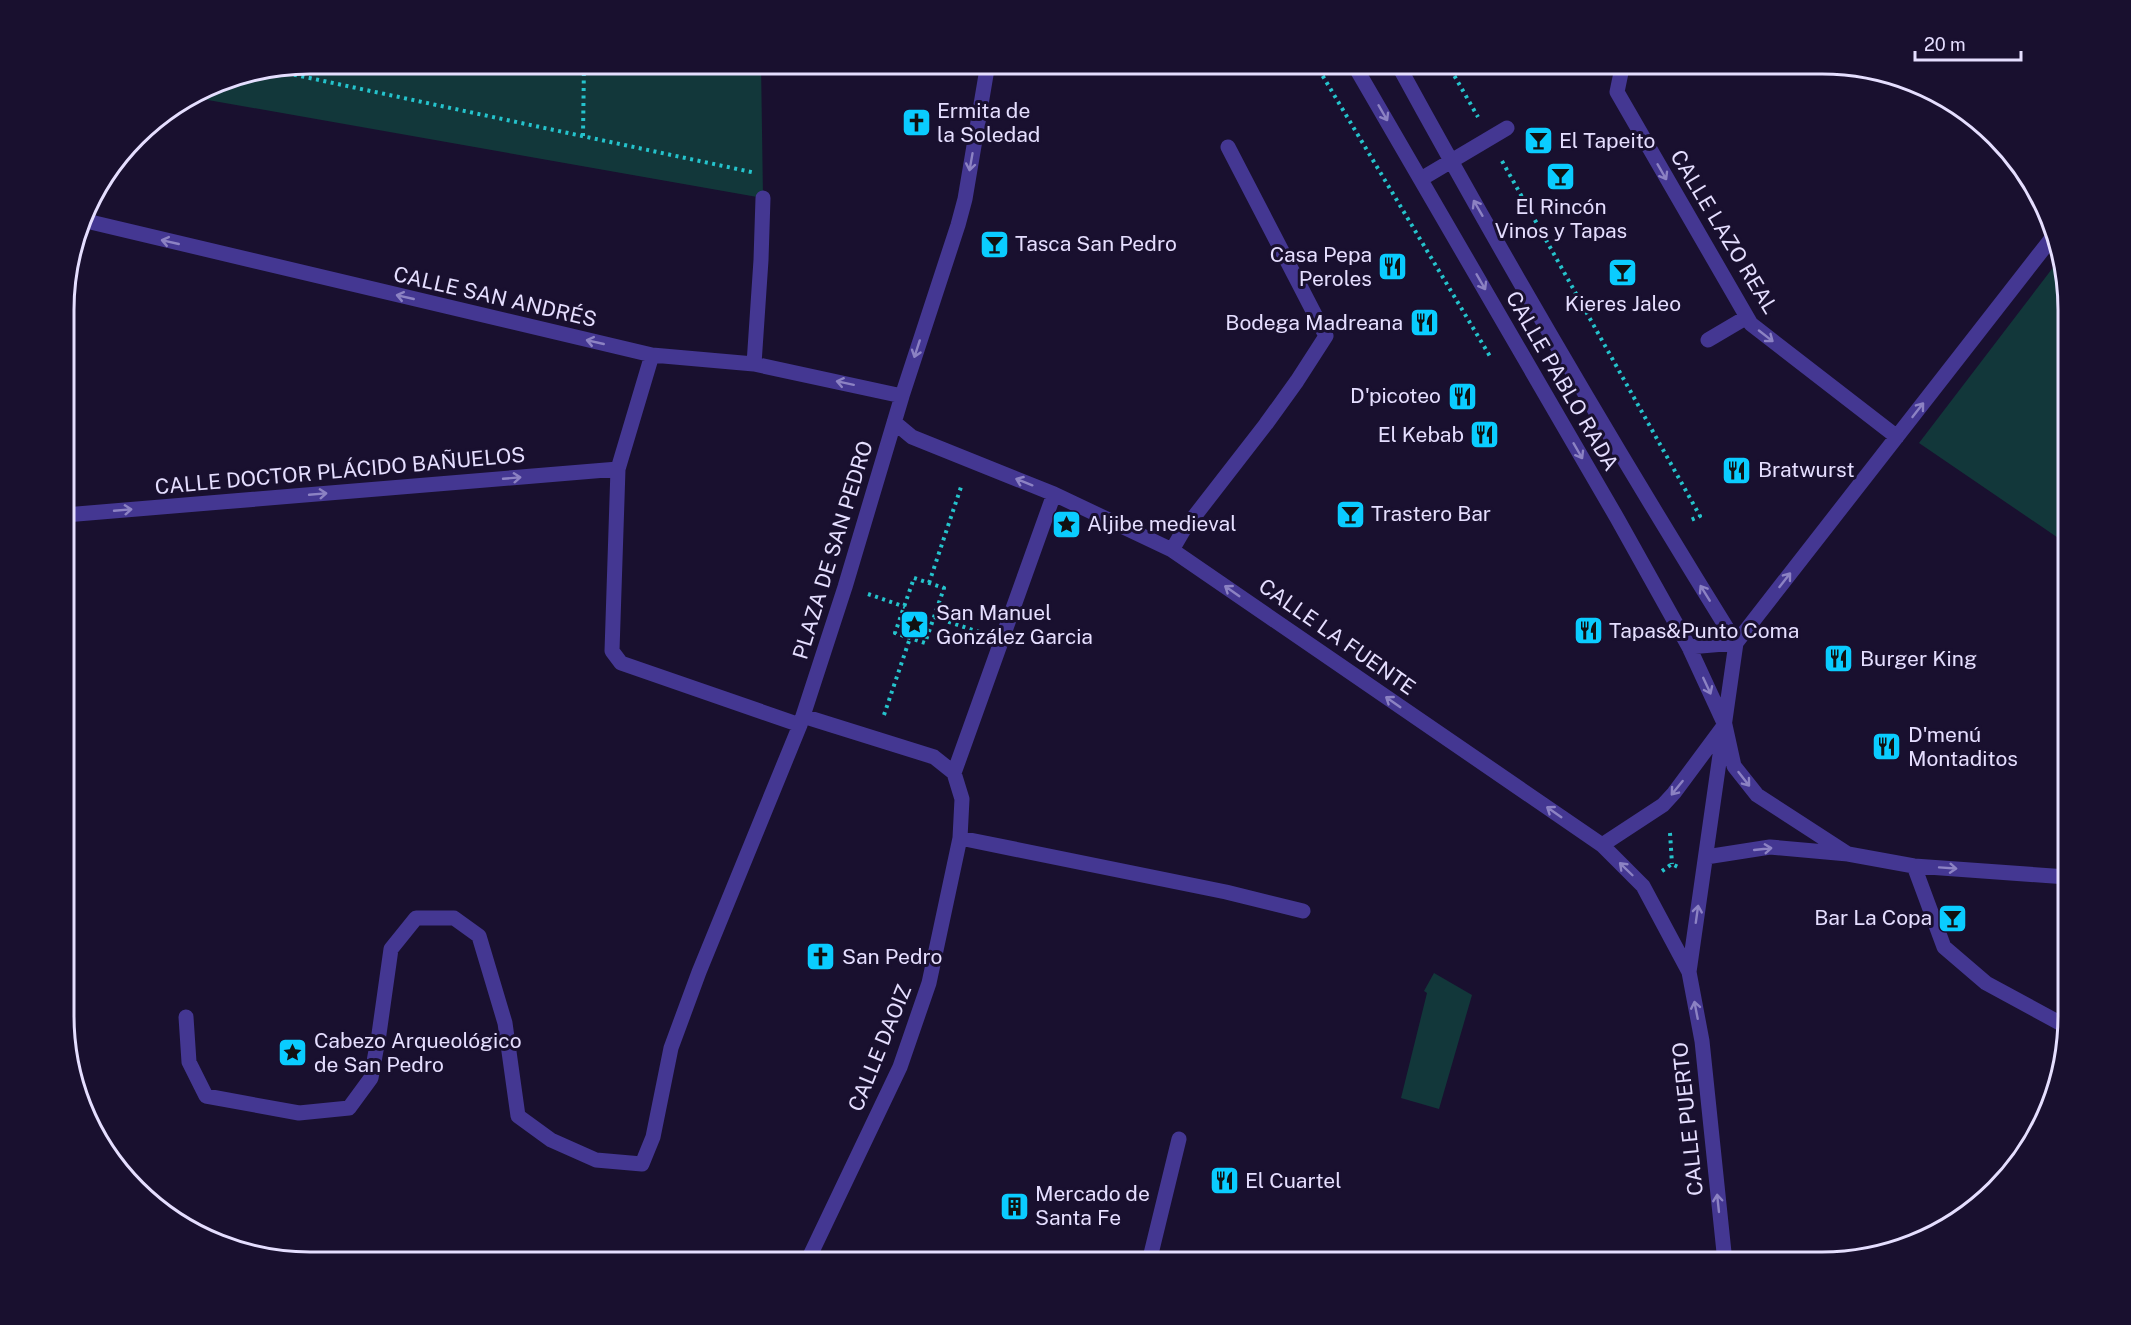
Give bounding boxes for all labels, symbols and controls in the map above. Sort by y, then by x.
scale bar [1915,24,2022,62]
text: 20 m [1924,34,1966,55]
place label: Ermita de la Soledad [937,98,1040,147]
one-way arrow [1378,104,1389,122]
church icon: Ermita de la Soledad [900,107,932,139]
bar icon: El Tapeito [1522,125,1554,157]
place label: El Tapeito [1559,128,1655,153]
street label: CALLE LAZO REAL [1666,145,1783,318]
one-way arrow [965,152,976,171]
bar icon: El Rincón Vinos y Tapas [1545,160,1577,192]
one-way arrow [1657,163,1669,180]
place label: El Rincón Vinos y Tapas [1495,194,1627,243]
one-way arrow [1472,200,1484,217]
bar icon: Tasca San Pedro [978,228,1010,260]
place label: Tasca San Pedro [1015,231,1177,256]
one-way arrow [160,236,180,247]
place label: Casa Pepa Peroles [1270,242,1372,291]
restaurant icon: Casa Pepa Peroles [1377,251,1409,283]
bar icon: Kieres Jaleo [1607,257,1639,289]
street label: CALLE SAN ANDRÉS [391,261,599,332]
one-way arrow [1475,273,1487,290]
street label: CALLE PABLO RADA [1501,287,1624,475]
one-way arrow [396,291,415,302]
place label: Kieres Jaleo [1565,291,1681,316]
restaurant icon: Bodega Madreana [1408,307,1440,339]
place label: Bodega Madreana [1225,310,1403,335]
one-way arrow [1757,329,1773,342]
one-way arrow [586,335,605,347]
one-way arrow [911,339,922,358]
one-way arrow [835,377,854,389]
restaurant icon: D'picoteo [1446,380,1478,412]
place label: D'picoteo [1350,383,1441,408]
one-way arrow [1912,402,1925,418]
restaurant icon: El Kebab [1469,419,1501,451]
place label: El Kebab [1378,422,1464,447]
street label: PLAZA DE SAN PEDRO [787,438,878,662]
street label: CALLE DOCTOR PLÁCIDO BAÑUELOS [154,442,526,499]
one-way arrow [1573,442,1585,459]
restaurant icon: Bratwurst [1721,454,1753,486]
place label: Bratwurst [1758,457,1855,482]
one-way arrow [502,472,522,483]
one-way arrow [1015,476,1033,487]
one-way arrow [307,488,327,499]
bar icon: Trastero Bar [1334,498,1366,530]
place label: Trastero Bar [1371,501,1491,526]
one-way arrow [113,504,133,515]
place icon: Aljibe medieval [1050,508,1082,540]
place label: Aljibe medieval [1087,511,1237,536]
one-way arrow [1779,572,1792,588]
street label: CALLE LA FUENTE [1254,573,1420,700]
one-way arrow [1225,585,1241,597]
one-way arrow [1699,585,1711,602]
place label: San Manuel González Garcia [936,600,1093,649]
place icon: San Manuel González Garcia [899,609,931,641]
restaurant icon: Tapas&Punto Coma [1572,615,1604,647]
place label: Tapas&Punto Coma [1609,618,1799,643]
restaurant icon: Burger King [1823,643,1855,675]
place label: Burger King [1860,646,1977,671]
one-way arrow [1701,676,1713,694]
one-way arrow [1385,696,1402,708]
place label: D'menú Montaditos [1908,722,2018,771]
restaurant icon: D'menú Montaditos [1871,731,1903,763]
one-way arrow [1738,771,1751,787]
one-way arrow [1671,780,1684,796]
one-way arrow [1546,806,1562,818]
one-way arrow [1753,843,1773,854]
one-way arrow [1619,862,1634,877]
one-way arrow [1937,863,1957,874]
bar icon: Bar La Copa [1937,902,1969,934]
one-way arrow [1692,905,1703,924]
place label: Bar La Copa [1814,905,1932,930]
church icon: San Pedro [805,941,837,973]
place label: San Pedro [842,944,943,969]
street label: CALLE DAOIZ [843,981,916,1115]
one-way arrow [1690,1000,1701,1020]
place label: Cabezo Arqueológico de San Pedro [314,1028,522,1077]
place icon: Cabezo Arqueológico de San Pedro [277,1037,309,1069]
street label: CALLE PUERTO [1667,1041,1708,1197]
restaurant icon: El Cuartel [1208,1165,1240,1197]
place label: El Cuartel [1245,1168,1342,1193]
place label: Mercado de Santa Fe [1035,1181,1150,1230]
building icon: Mercado de Santa Fe [998,1190,1030,1222]
one-way arrow [1712,1194,1723,1214]

